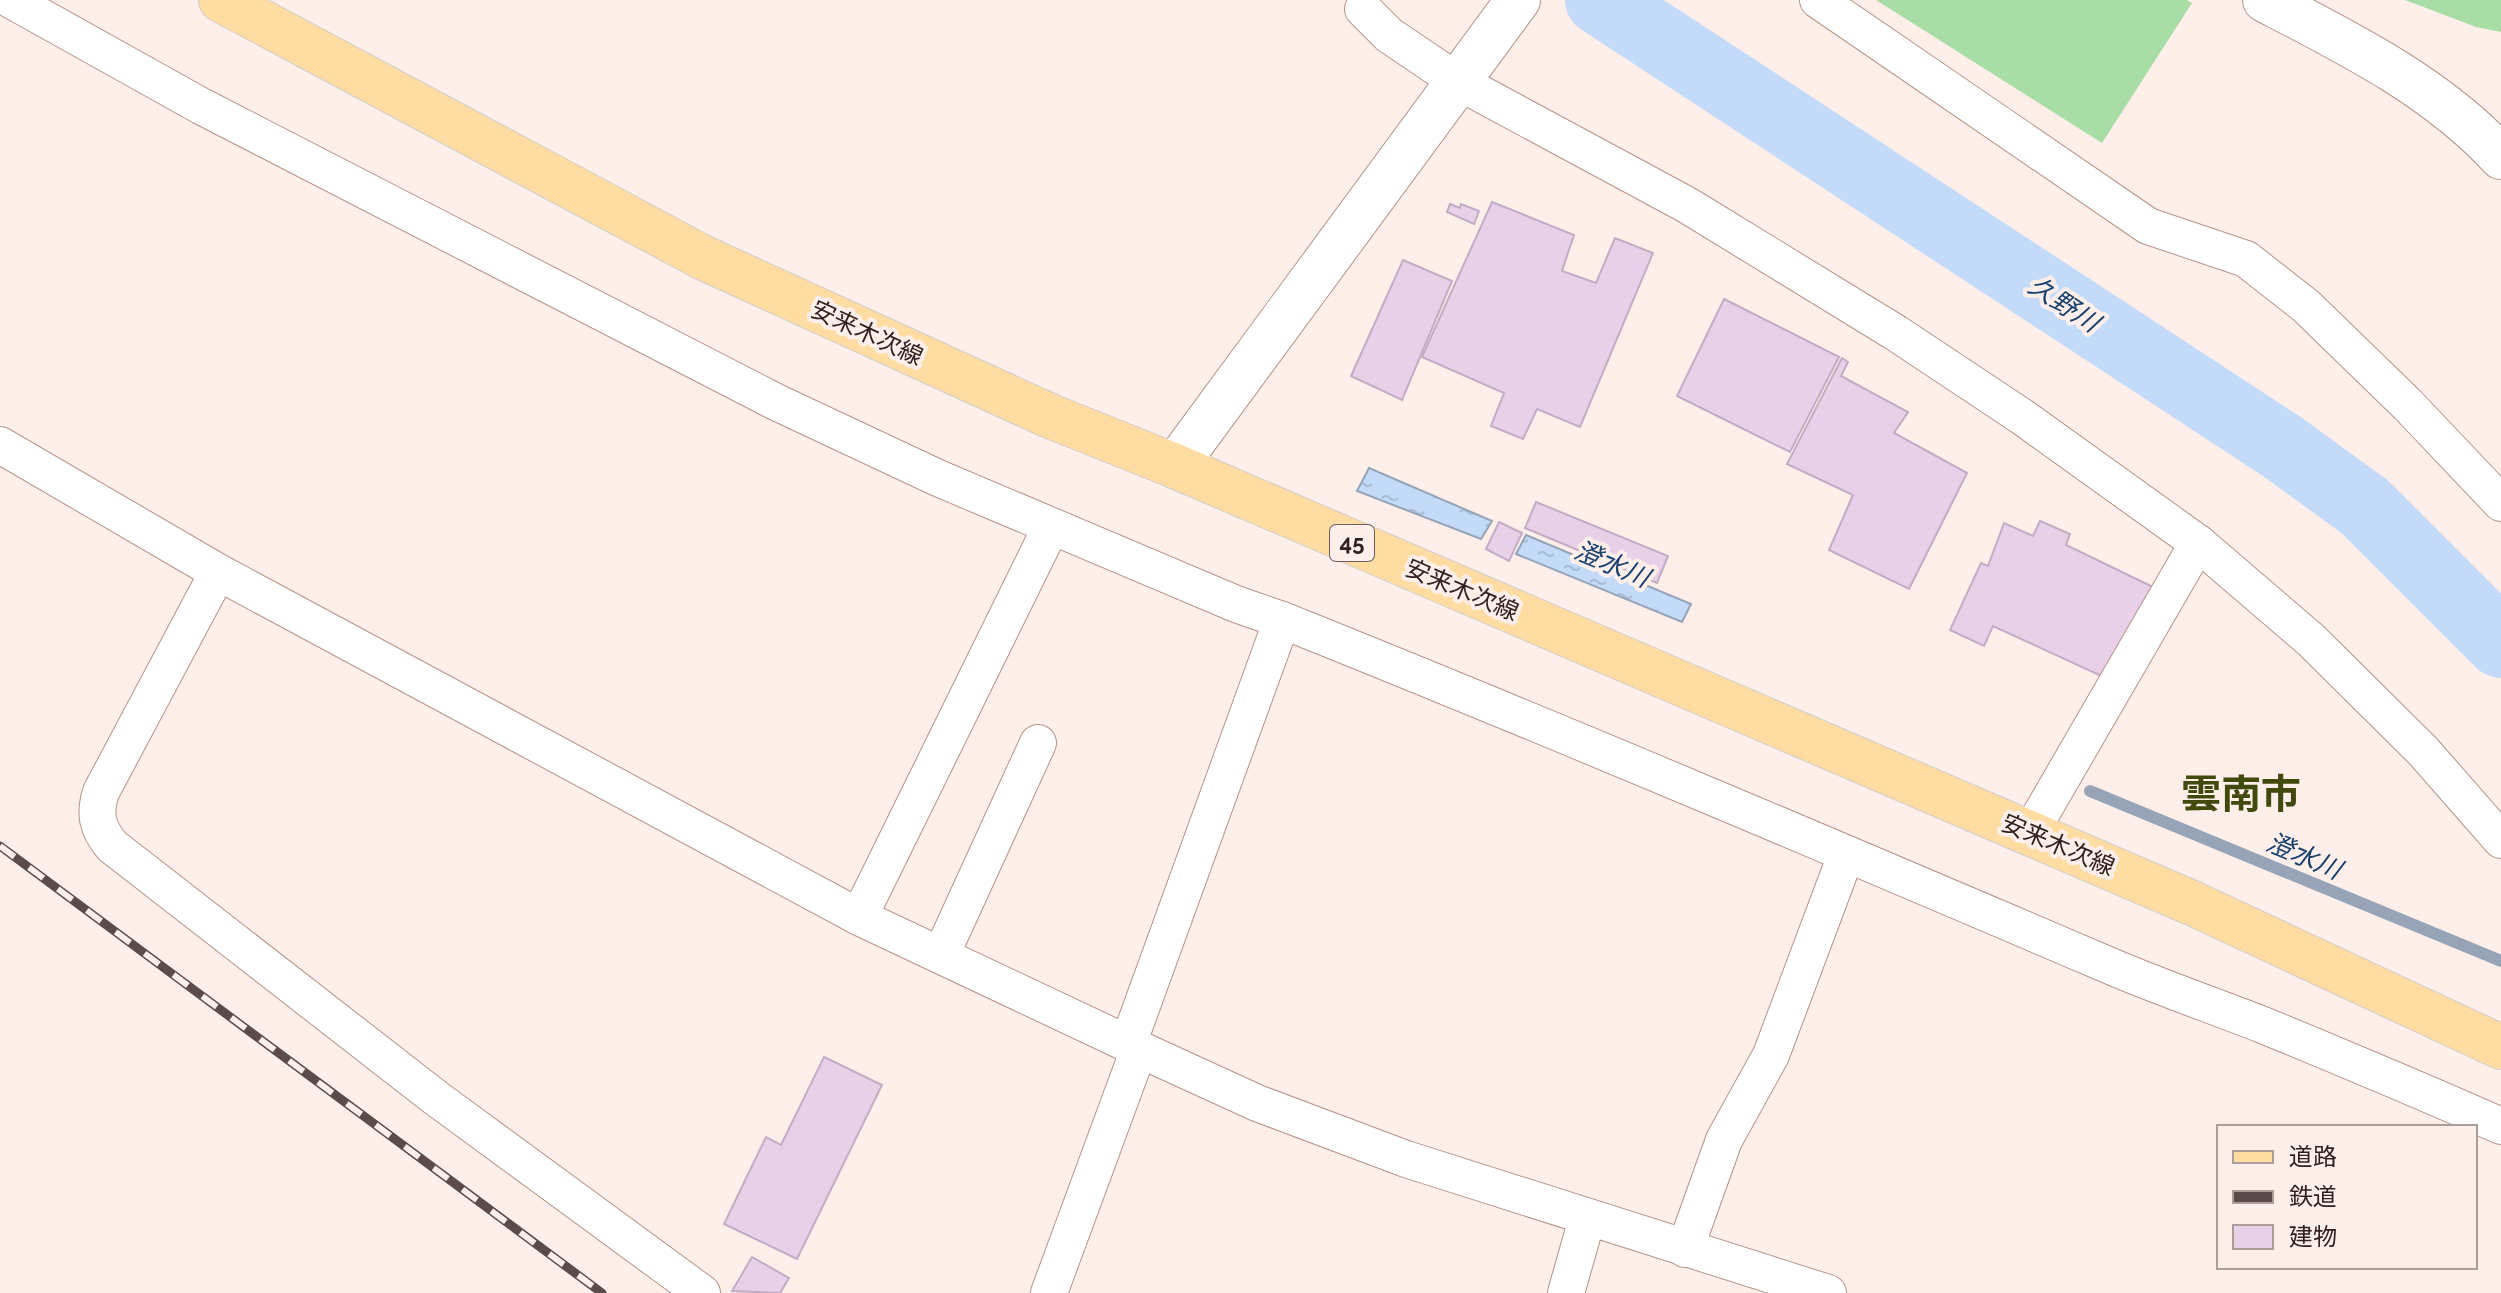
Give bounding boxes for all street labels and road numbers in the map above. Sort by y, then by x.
street label: 安来木次線 [807,294,928,371]
road number: 45 [1330,525,1374,561]
street label: 安来木次線 [1401,553,1523,626]
street label: 安来木次線 [1997,808,2119,881]

